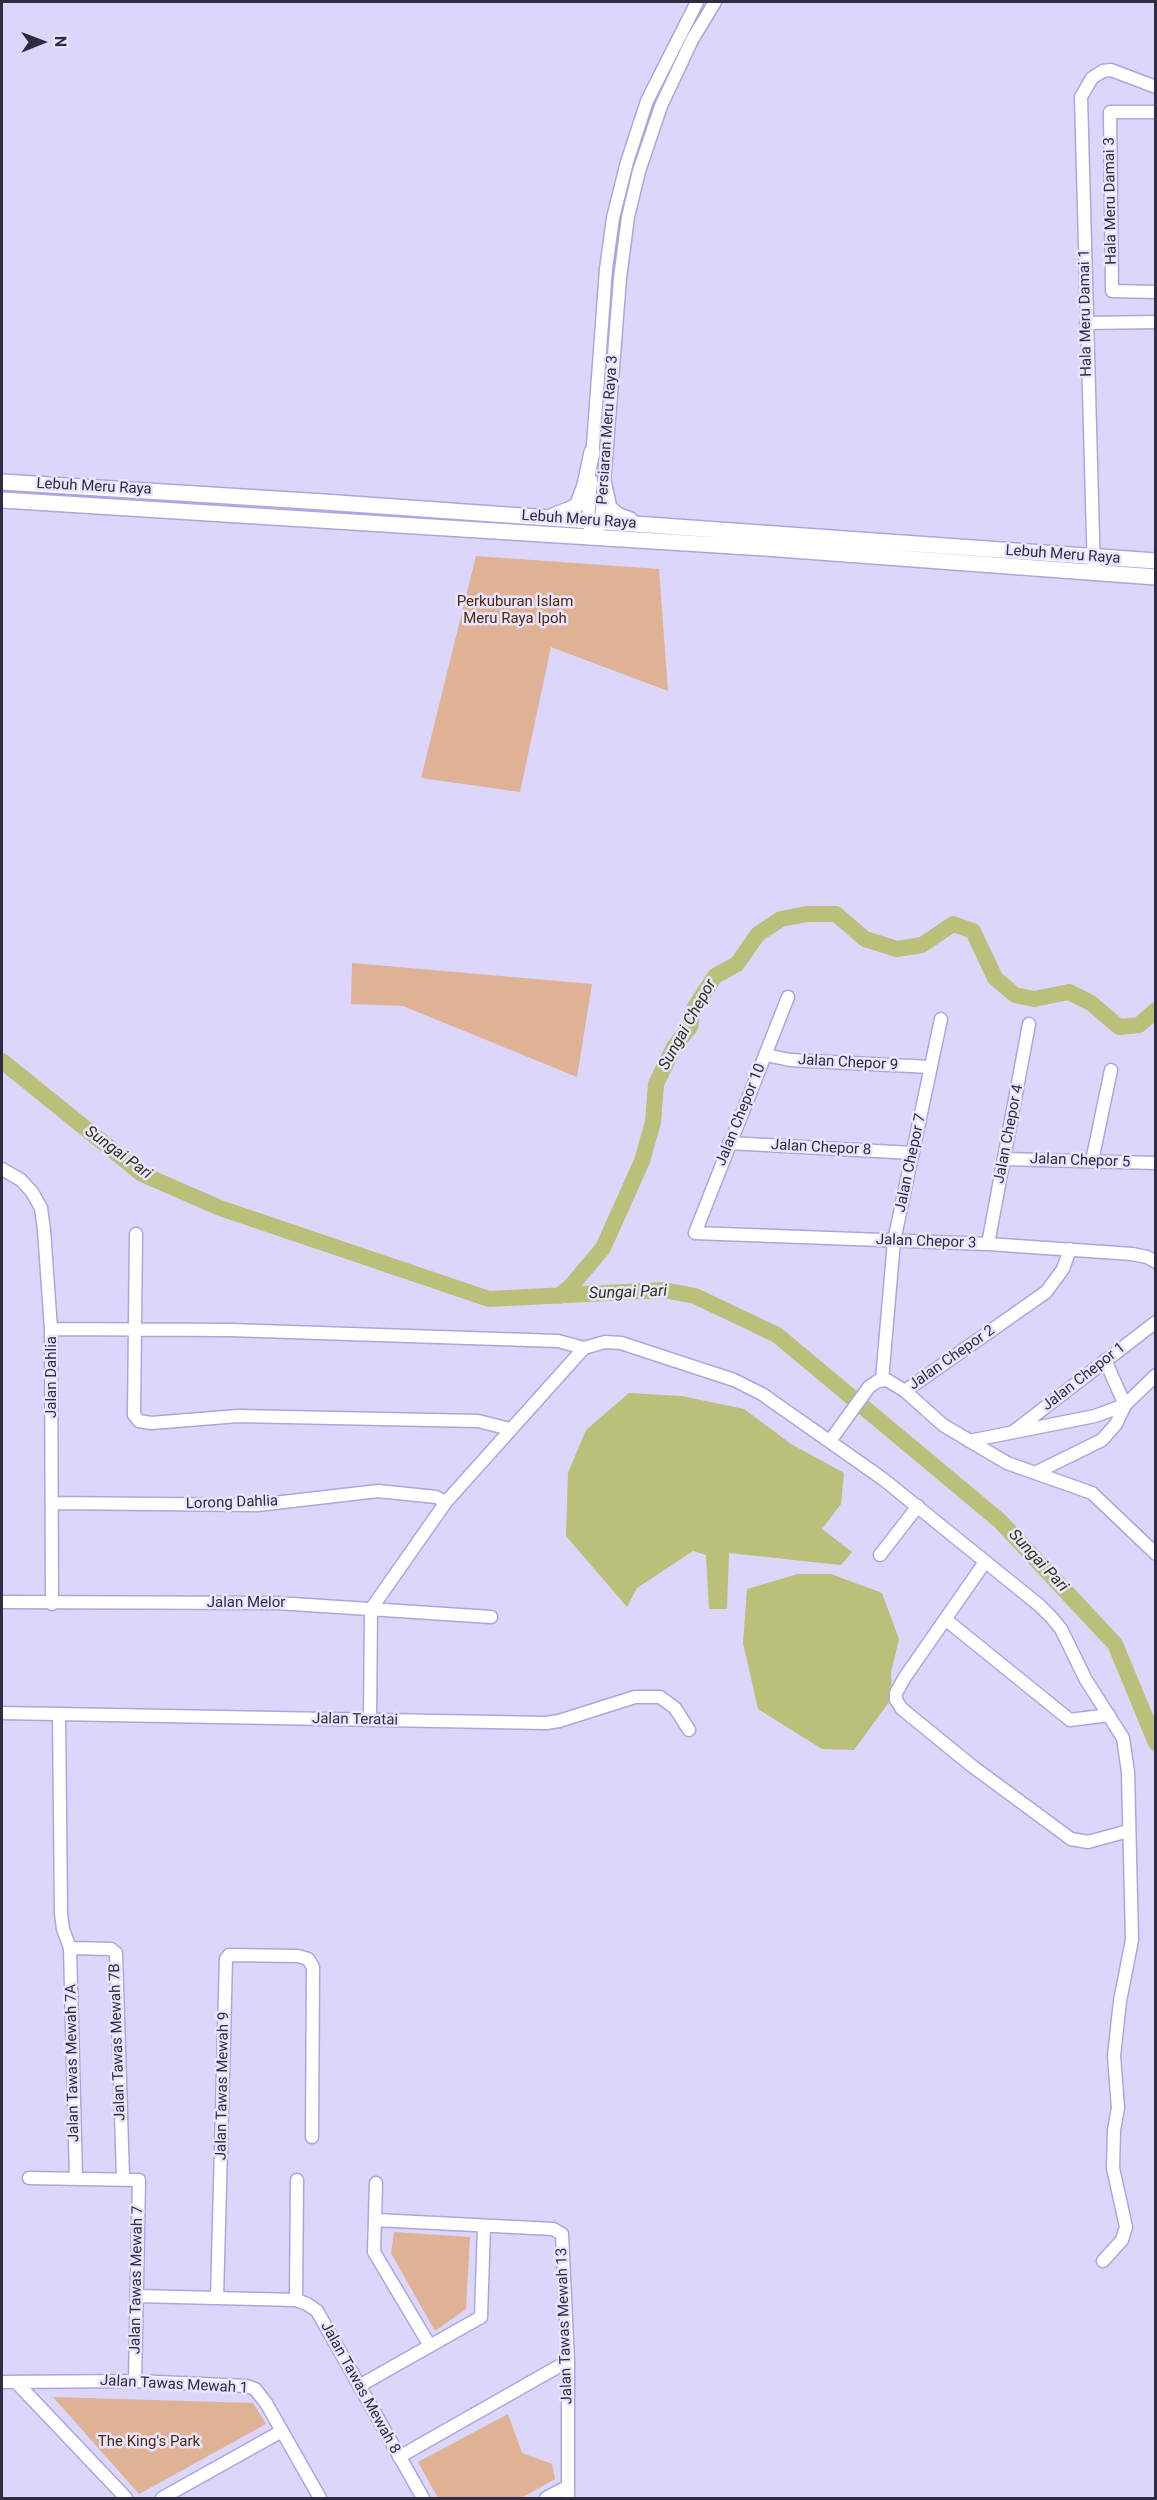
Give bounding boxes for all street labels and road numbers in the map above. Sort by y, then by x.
street label: Hala Meru Damai 3 [1101,137,1121,265]
street label: Hala Meru Damai 1 [1076,249,1096,377]
street label: Persiaran Meru Raya 3 [594,355,622,505]
street label: Lebuh Meru Raya [36,475,152,499]
street label: Lebuh Meru Raya [521,507,637,533]
street label: Lebuh Meru Raya [1005,542,1121,568]
street label: Jalan Chepor 9 [797,1051,899,1075]
street label: Jalan Chepor 10 [712,1061,770,1169]
street label: Jalan Chepor 4 [991,1083,1027,1185]
street label: Jalan Chepor 7 [892,1112,930,1214]
street label: Jalan Chepor 8 [770,1136,872,1160]
street label: Jalan Chepor 5 [1029,1150,1131,1172]
street label: Jalan Chepor 3 [875,1231,977,1253]
street label: Jalan Chepor 2 [906,1322,998,1394]
street label: Jalan Dahlia [43,1336,61,1418]
street label: Jalan Chepor 1 [1039,1339,1129,1415]
street label: Lorong Dahlia [186,1492,278,1514]
street label: Jalan Melor [207,1594,285,1612]
street label: Jalan Teratai [312,1710,398,1730]
street label: Jalan Tawas Mewah 7B [106,1963,130,2121]
street label: Jalan Tawas Mewah 7A [63,1984,83,2142]
street label: Jalan Tawas Mewah 9 [213,2012,233,2160]
street label: Jalan Tawas Mewah 7 [127,2206,147,2354]
street label: Jalan Tawas Mewah 13 [553,2247,577,2405]
street label: Jalan Tawas Mewah 8 [316,2319,404,2457]
street label: Jalan Tawas Mewah 1 [99,2372,249,2398]

